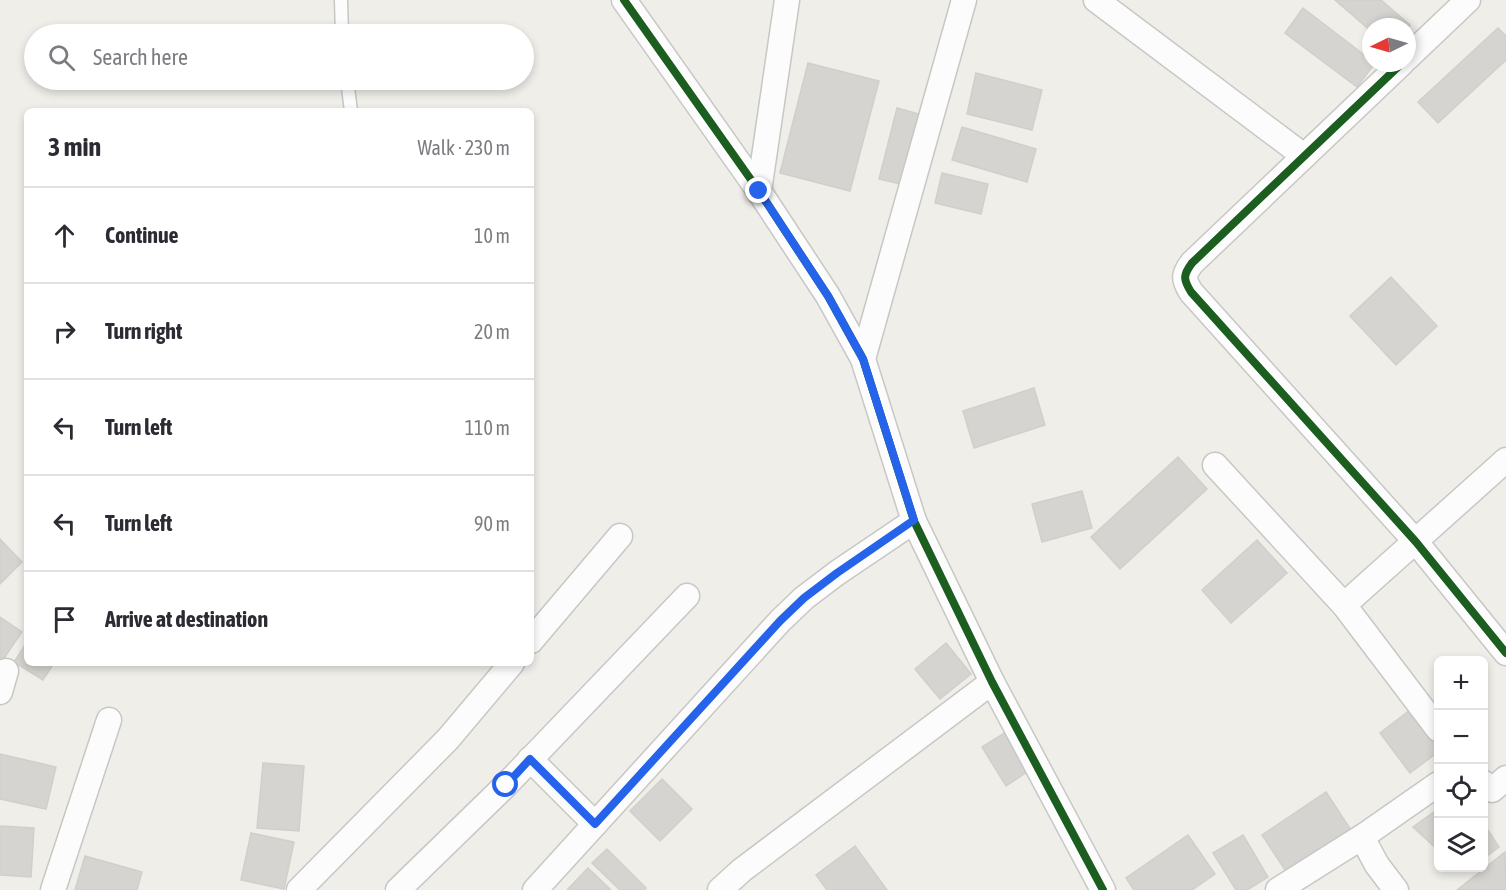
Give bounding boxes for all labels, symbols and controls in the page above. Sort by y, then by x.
north arrow [1362,18,1416,72]
search box [24,24,534,90]
icon: search [45,41,78,74]
text: Search here [93,44,188,70]
text: 3 min [48,132,101,162]
text: Walk · 230 m [418,136,510,159]
route end [745,177,771,203]
icon: ahead [48,219,81,252]
text: Continue [105,222,179,248]
text: 10 m [474,224,510,247]
icon: right [48,315,81,348]
text: Turn right [105,318,182,344]
text: 20 m [474,320,510,343]
icon: left [48,411,81,444]
text: Turn left [105,414,172,440]
text: 110 m [465,416,510,439]
icon: left [48,507,81,540]
text: Turn left [105,510,172,536]
text: 90 m [474,512,510,535]
icon: arrive [48,603,81,636]
text: Arrive at destination [105,606,268,632]
map controls [1434,656,1488,872]
button: + [1434,656,1488,710]
button: − [1434,710,1488,764]
button: locate [1434,764,1488,818]
route start [492,771,518,797]
button: layers [1434,818,1488,872]

